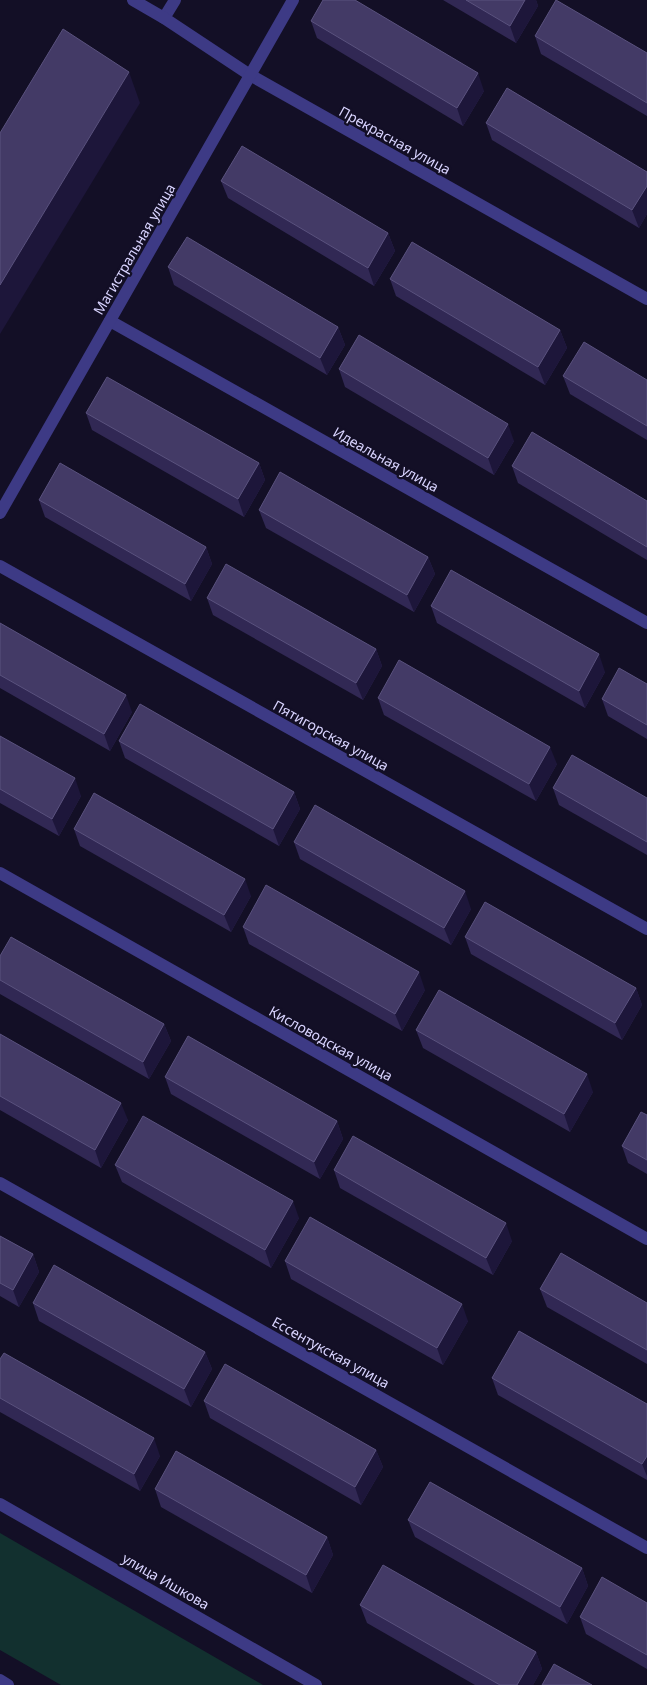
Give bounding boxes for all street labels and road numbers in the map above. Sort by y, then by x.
street label: Прекрасная улица [336,101,454,179]
street label: Магистральная улица [89,180,179,318]
street label: Идеальная улица [330,422,442,496]
street label: Пятигорская улица [270,695,392,775]
street label: Кисловодская улица [266,1001,396,1085]
street label: Ессентукская улица [269,1312,393,1392]
street label: улица Ишкова [119,1548,213,1614]

